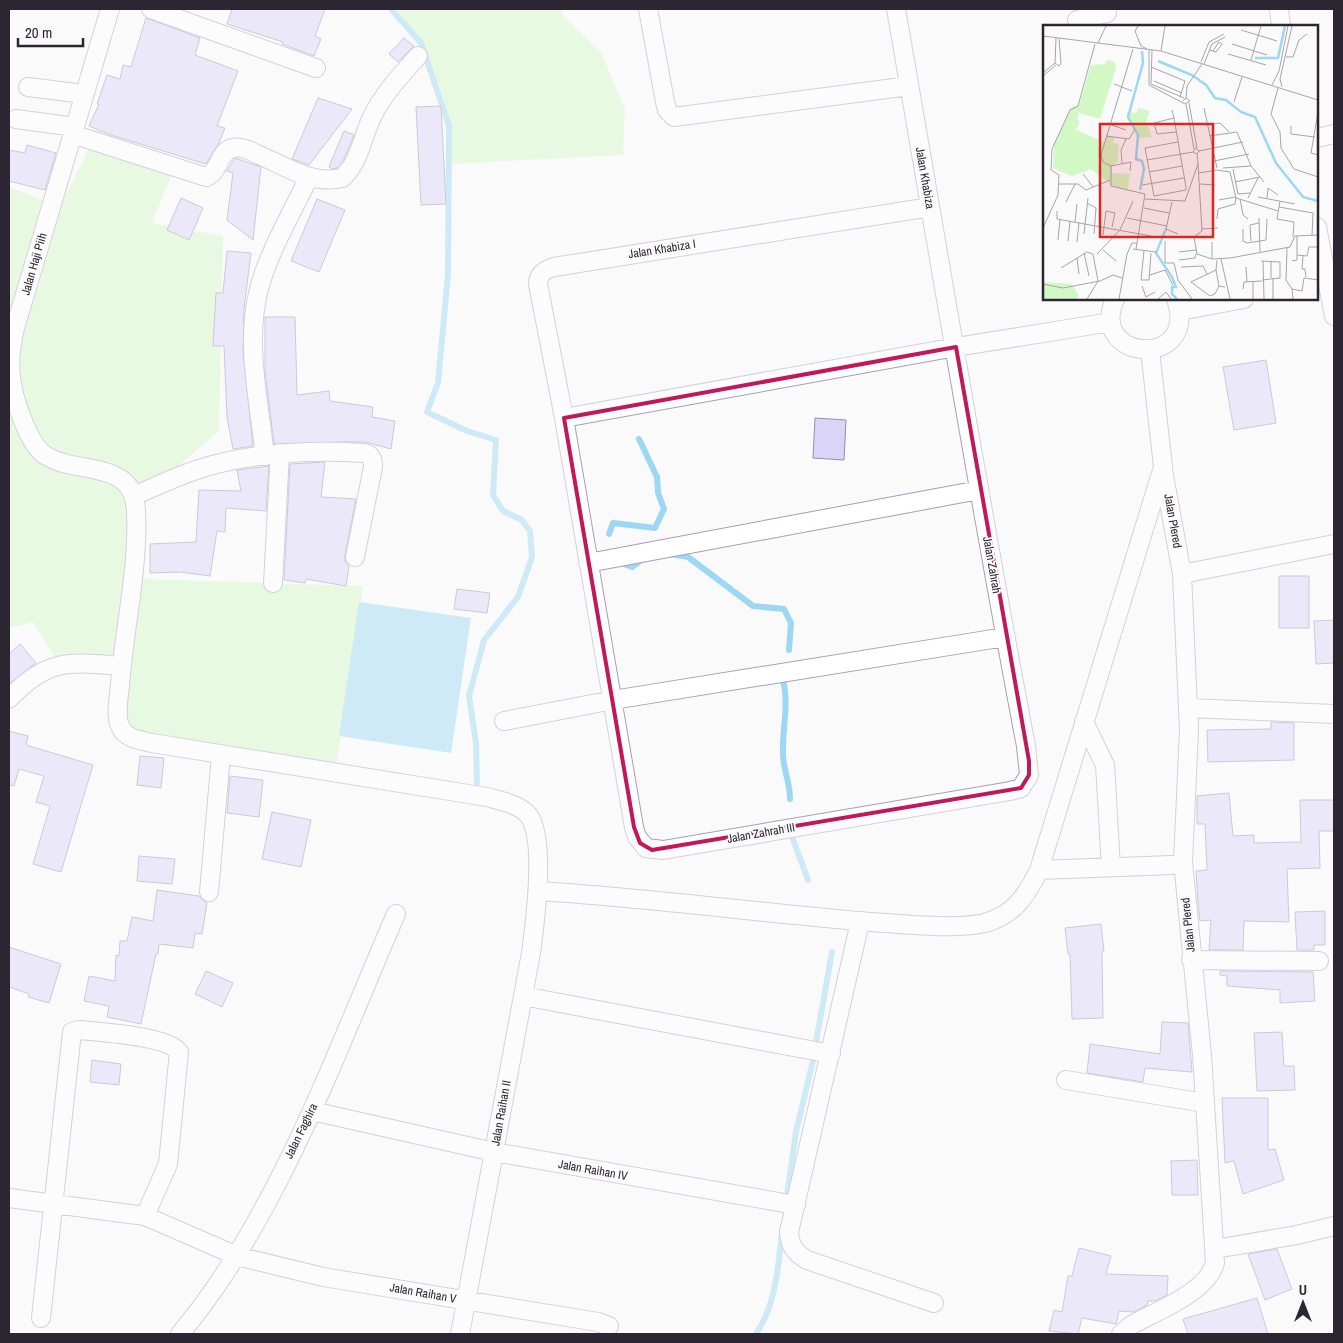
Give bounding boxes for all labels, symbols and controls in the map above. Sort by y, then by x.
scale bar [18,15,82,47]
text: 20 m [25,22,52,43]
inset map [1043,25,1318,300]
street label: Jalan Khabiza [912,146,938,211]
street label: Jalan Haji Piih [17,231,51,297]
street label: Jalan Khabiza I [627,236,697,262]
street label: Jalan Plered [1160,493,1186,549]
street label: Jalan Zahrah [979,535,1005,595]
street label: Jalan Zahrah III [726,819,796,847]
street label: Jalan Plered [1177,897,1199,953]
street label: Jalan Raihan II [487,1079,515,1147]
street label: Jalan Faghira [281,1100,322,1161]
street label: Jalan Raihan IV [557,1156,629,1184]
north arrow [1278,1278,1328,1328]
street label: Jalan Raihan V [388,1279,458,1307]
text: U [1299,1281,1307,1299]

